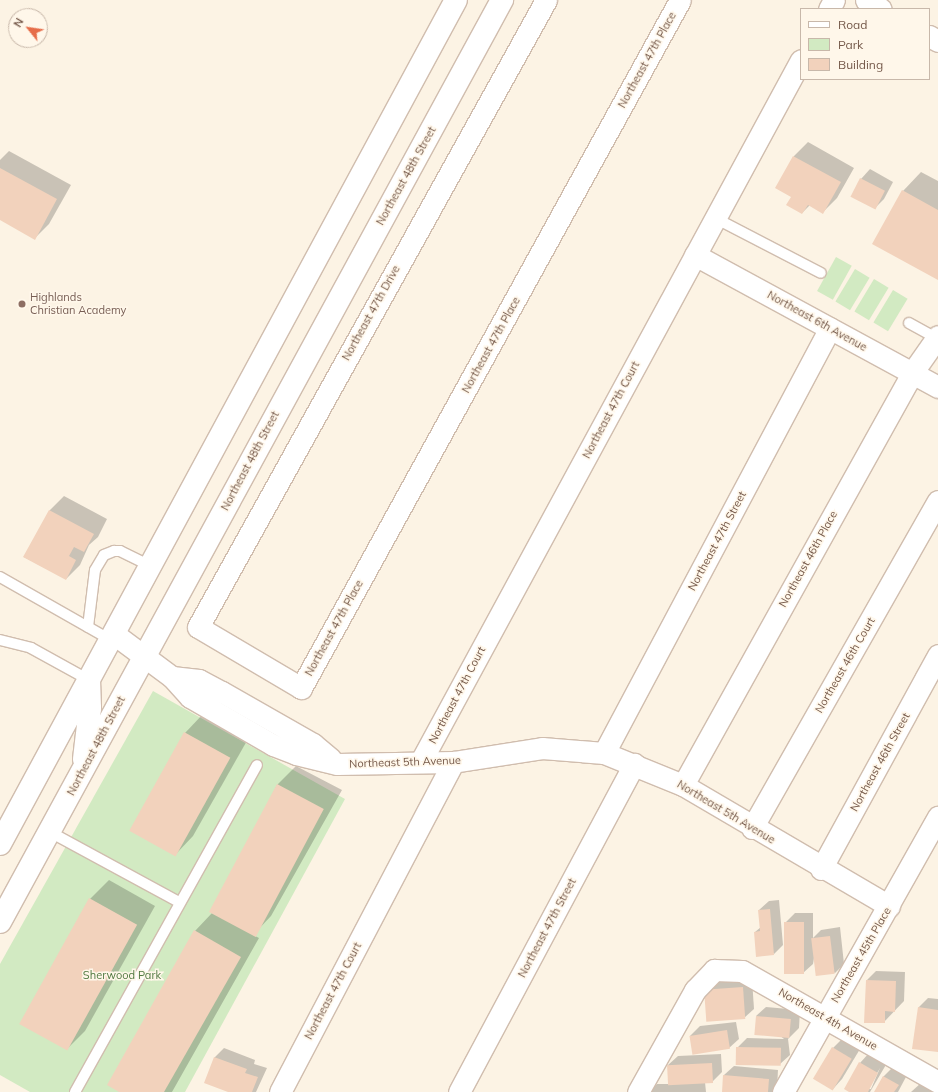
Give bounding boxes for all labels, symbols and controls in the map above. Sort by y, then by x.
north arrow [8,8,48,48]
legend [800,8,930,80]
street label: Northeast 47th Place [615,10,679,110]
text: N [10,15,27,30]
text: Road [838,17,867,32]
text: Park [838,37,863,52]
text: Building [838,57,883,72]
street label: Northeast 48th Street [373,124,439,228]
street label: Northeast 47th Drive [339,263,403,363]
street label: Northeast 6th Avenue [765,288,869,354]
place label: Highlands Christian Academy [30,291,126,317]
street label: Northeast 47th Place [459,295,523,395]
marker: Highlands Christian Academy [17,299,27,309]
street label: Northeast 47th Court [580,359,642,461]
street label: Northeast 48th Street [218,409,282,513]
street label: Northeast 47th Street [685,489,749,593]
street label: Northeast 46th Place [776,509,840,609]
street label: Northeast 47th Place [302,578,366,678]
street label: Northeast 46th Court [812,615,878,715]
street label: Northeast 47th Court [426,644,488,746]
street label: Northeast 48th Street [64,694,128,798]
street label: Northeast 46th Street [847,710,913,814]
street label: Northeast 5th Avenue [349,753,461,771]
street label: Northeast 5th Avenue [675,778,777,846]
street label: Northeast 47th Street [515,876,579,980]
street label: Northeast 45th Place [828,905,894,1005]
street label: Northeast 47th Court [302,940,364,1042]
park label: Sherwood Park [83,968,161,982]
street label: Northeast 4th Avenue [776,985,880,1053]

